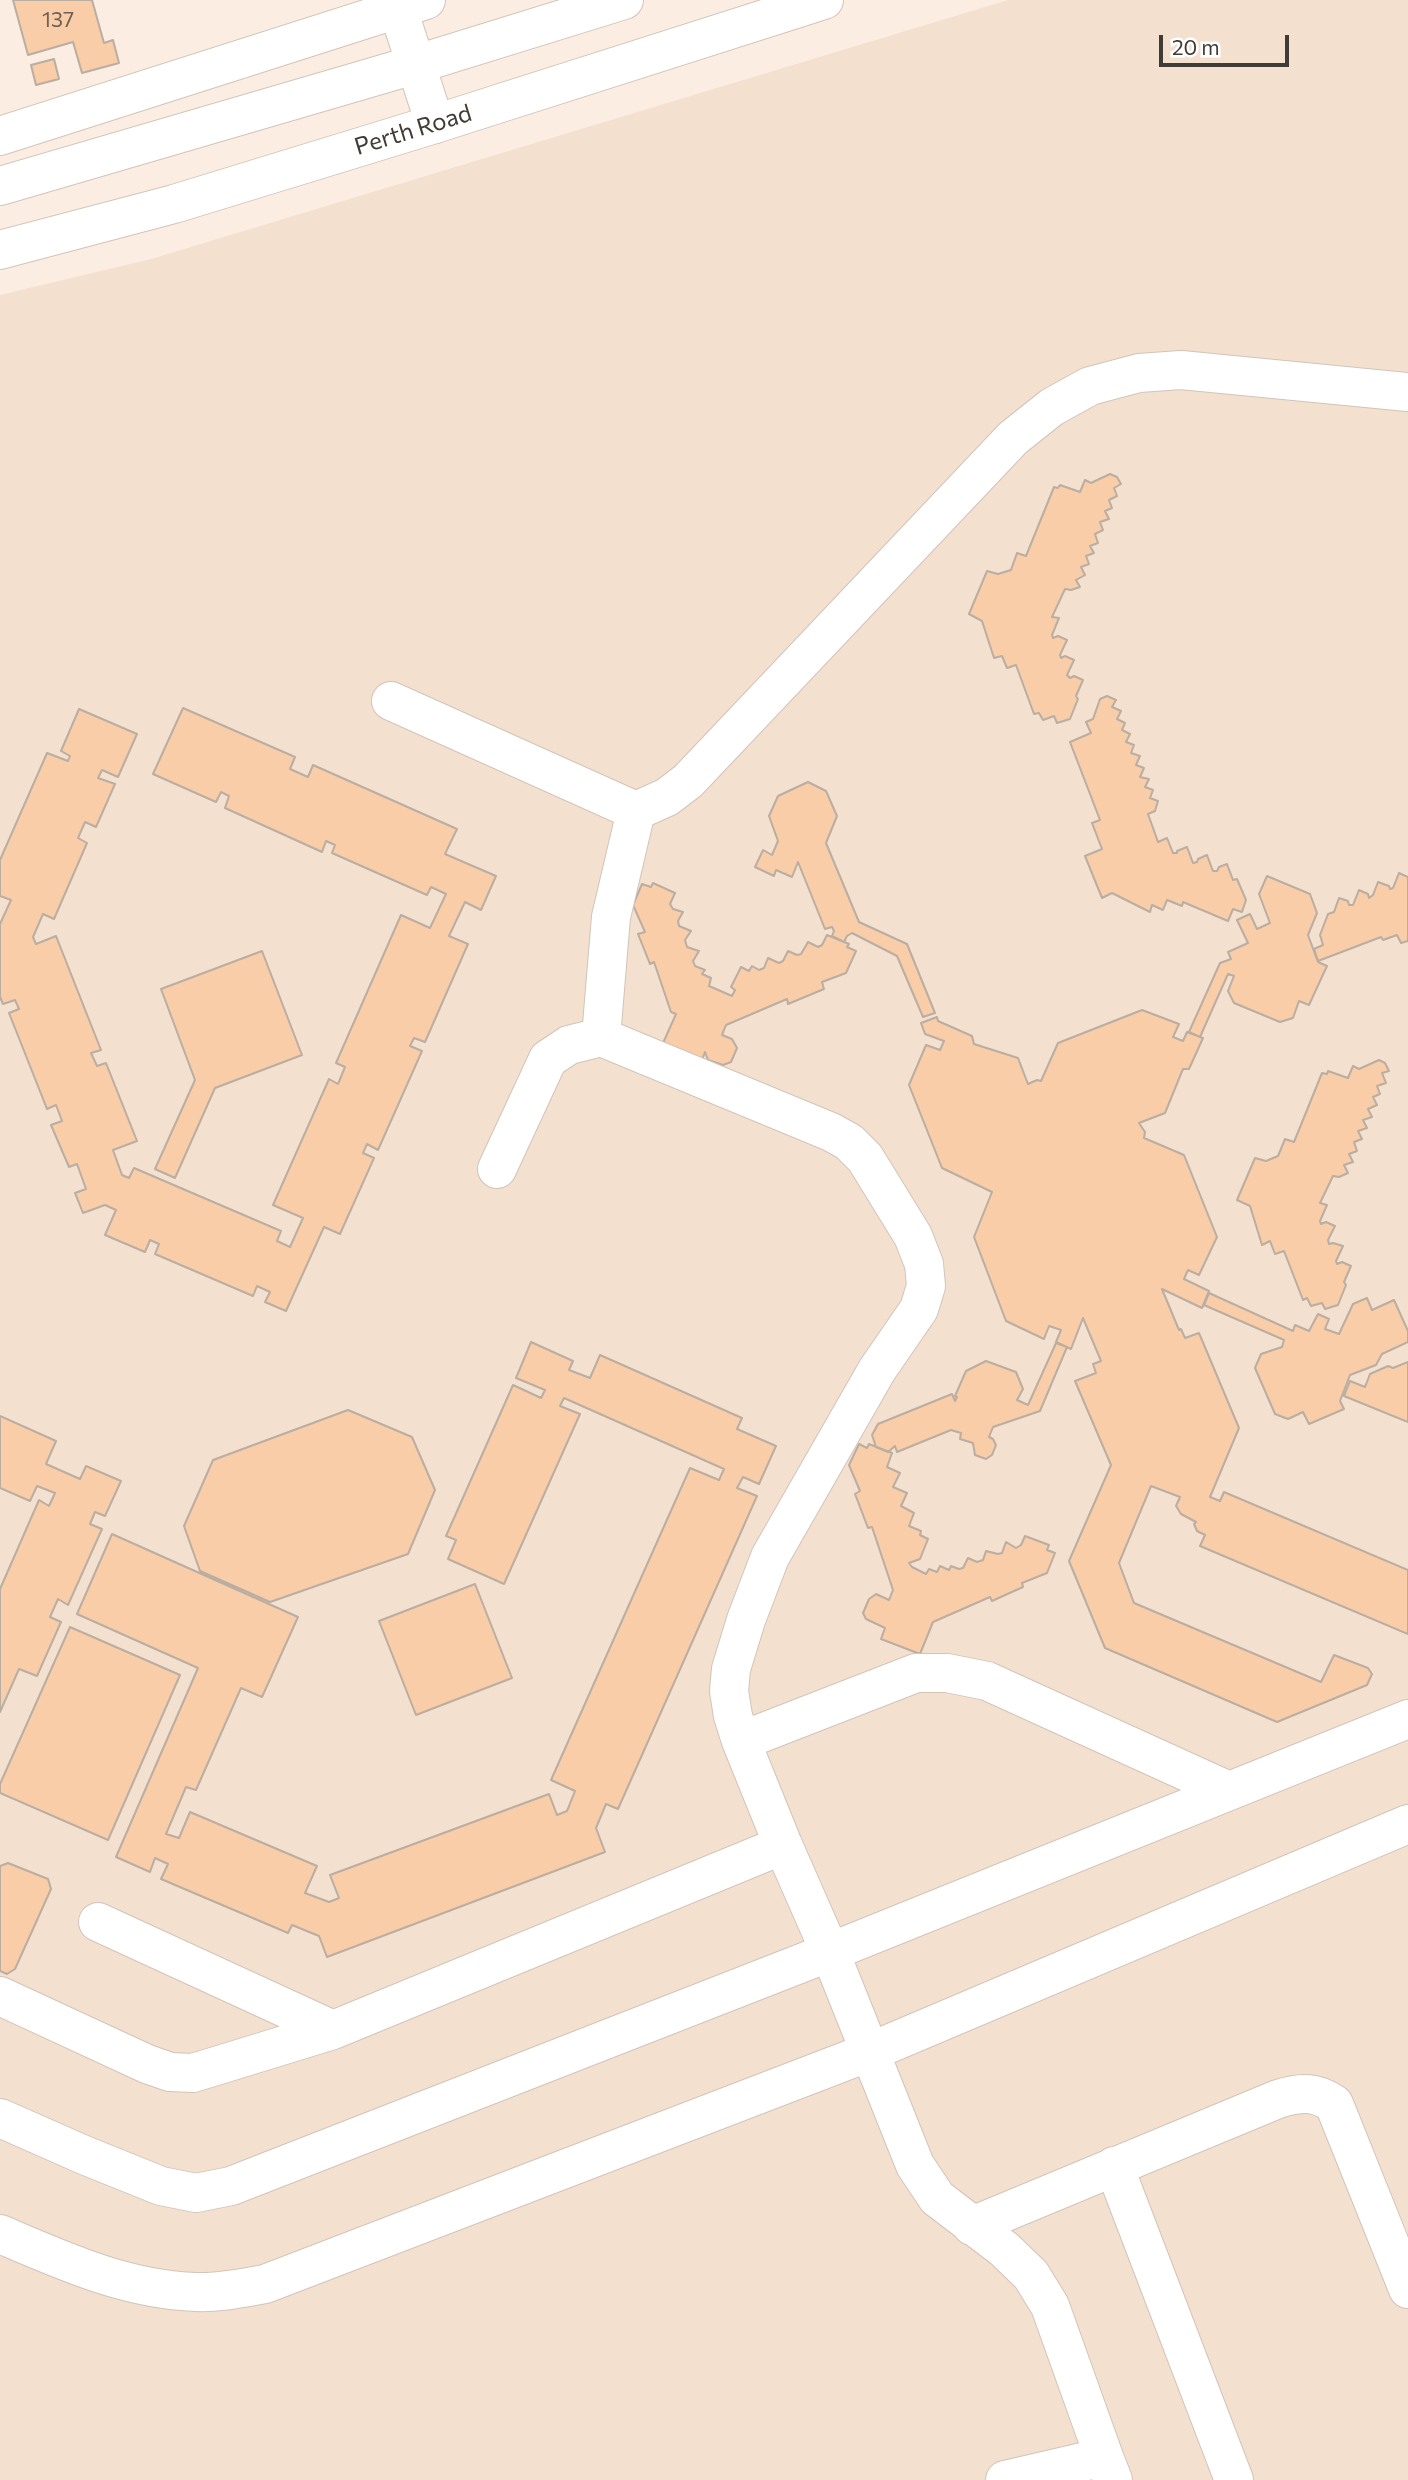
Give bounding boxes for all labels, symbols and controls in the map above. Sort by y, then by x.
house number: 137 [42,7,74,33]
scale bar [1163,21,1292,65]
text: 20 m [1172,34,1220,59]
street label: Perth Road [351,99,475,161]

